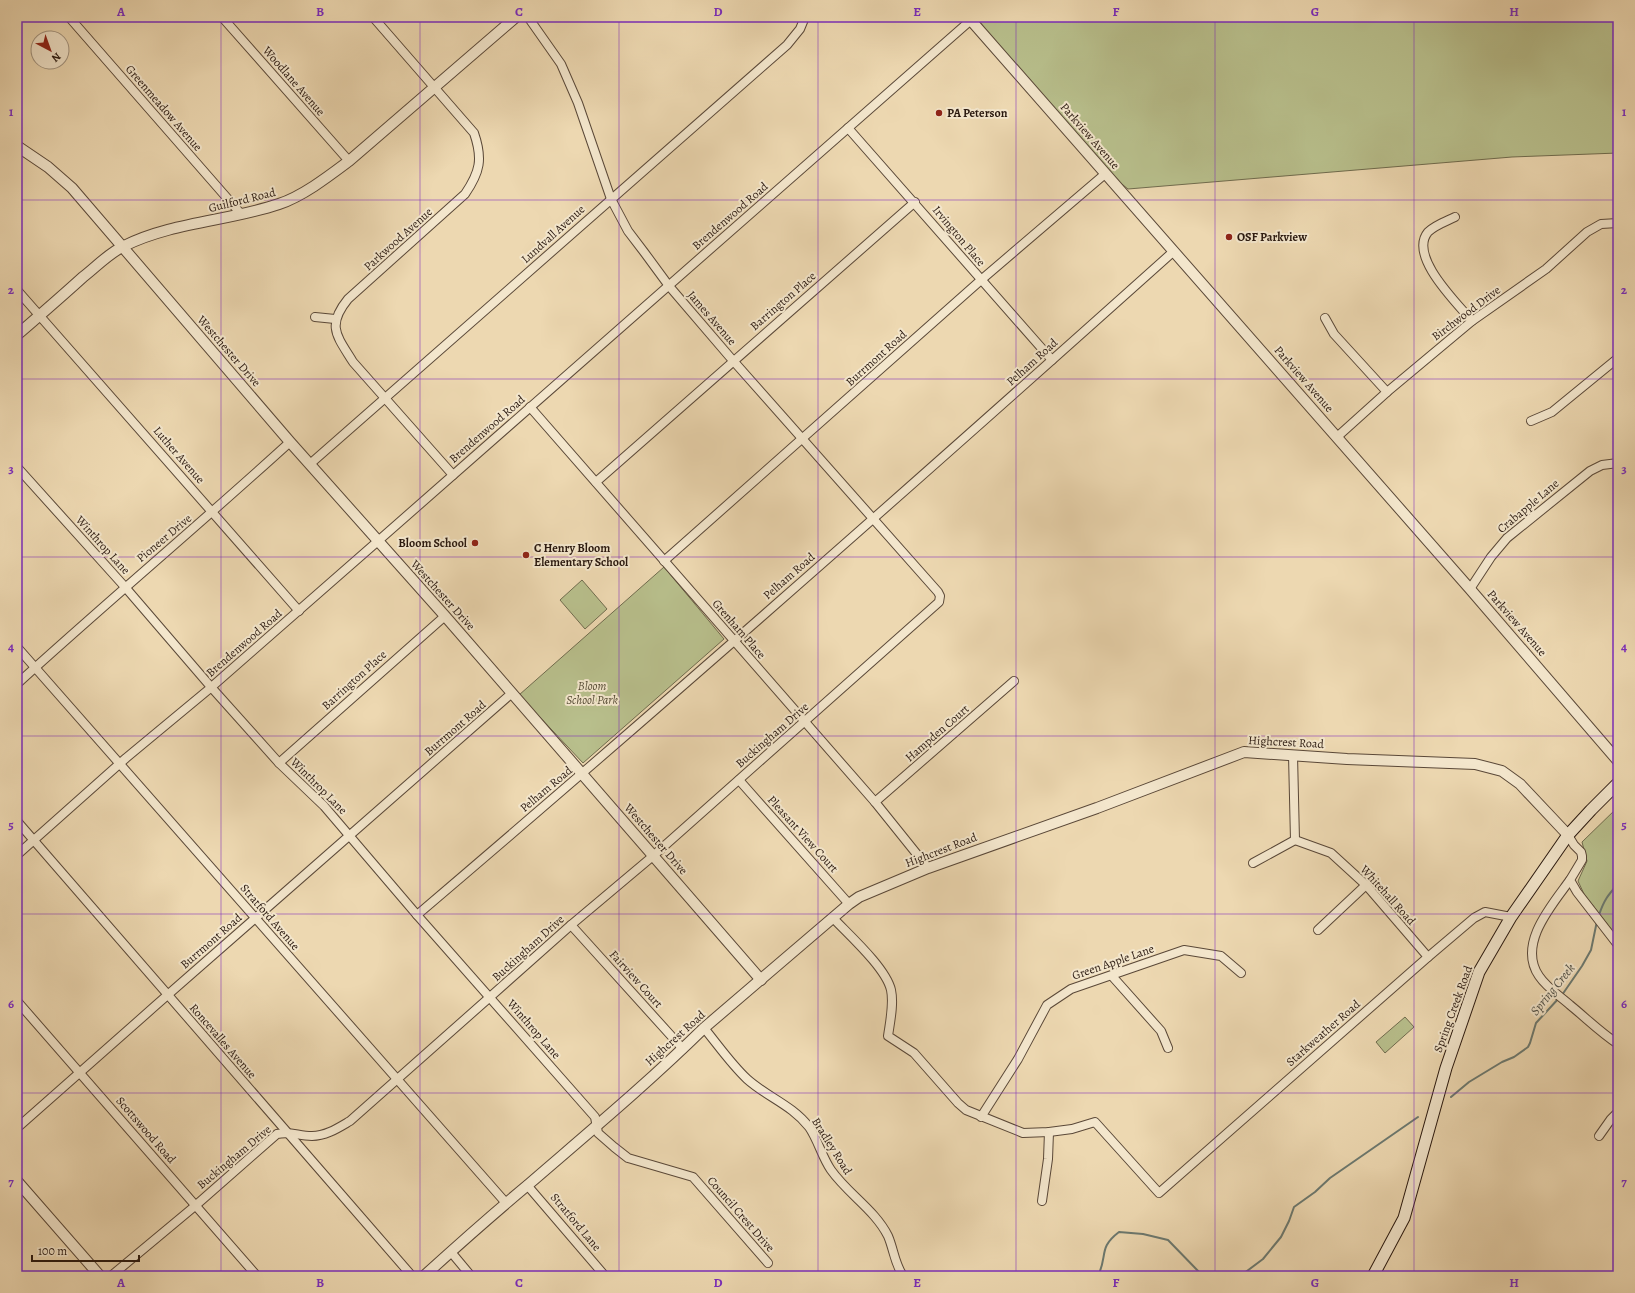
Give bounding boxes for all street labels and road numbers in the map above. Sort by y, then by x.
street label: Woodlane Avenue [259,42,329,119]
street label: Greenmeadow Avenue [122,61,206,155]
street label: Parkview Avenue [1057,99,1123,173]
street label: Brendenwood Road [689,178,772,253]
street label: Guilford Road [207,184,278,216]
street label: Lundvall Avenue [518,201,588,267]
street label: Irvington Place [929,202,989,270]
street label: Parkwood Avenue [360,204,436,274]
street label: Barrington Place [747,268,819,334]
street label: Birchwood Drive [1428,282,1504,344]
street label: James Avenue [684,287,740,349]
street label: Westchester Drive [193,311,264,390]
street label: Burrmont Road [842,326,910,390]
street label: Pelham Road [1003,334,1061,389]
street label: Parkview Avenue [1271,342,1337,416]
street label: Brendenwood Road [446,391,529,466]
street label: Luther Avenue [150,423,208,487]
street label: Crabapple Lane [1494,475,1562,537]
street label: Pioneer Drive [133,510,195,566]
street label: Winthrop Lane [72,511,134,578]
street label: Pelham Road [760,549,819,603]
street label: Westchester Drive [406,556,479,634]
street label: Parkview Avenue [1484,586,1550,660]
street label: Grenham Place [709,596,769,662]
street label: Brendenwood Road [203,605,286,680]
street label: Barrington Place [318,647,390,713]
street label: Burrmont Road [421,696,490,759]
street label: Buckingham Drive [732,699,812,771]
street label: Hampden Court [902,701,972,765]
street label: Highcrest Road [1248,732,1325,752]
street label: Winthrop Lane [287,754,351,818]
street label: Pelham Road [516,762,576,816]
street label: Pleasant View Court [764,792,842,876]
street label: Westchester Drive [620,799,691,878]
street label: Highcrest Road [903,829,980,871]
street label: Whitehall Road [1356,861,1420,929]
street label: Stratford Avenue [237,880,303,954]
street label: Burrmont Road [177,909,246,972]
street label: Buckingham Drive [488,911,568,985]
street label: Green Apple Lane [1070,940,1156,984]
street label: Fairview Court [606,947,666,1011]
street label: Spring Creek Road [1430,963,1476,1055]
street label: Winthrop Lane [503,995,564,1062]
street label: Starkweather Road [1282,996,1364,1070]
street label: Roncevalles Avenue [186,1000,260,1082]
street label: Highcrest Road [641,1006,709,1069]
street label: Scottswood Road [112,1093,180,1167]
street label: Bradley Road [808,1114,856,1178]
street label: Buckingham Drive [194,1121,274,1193]
street label: Council Crest Drive [704,1173,778,1255]
street label: Stratford Lane [547,1190,605,1254]

